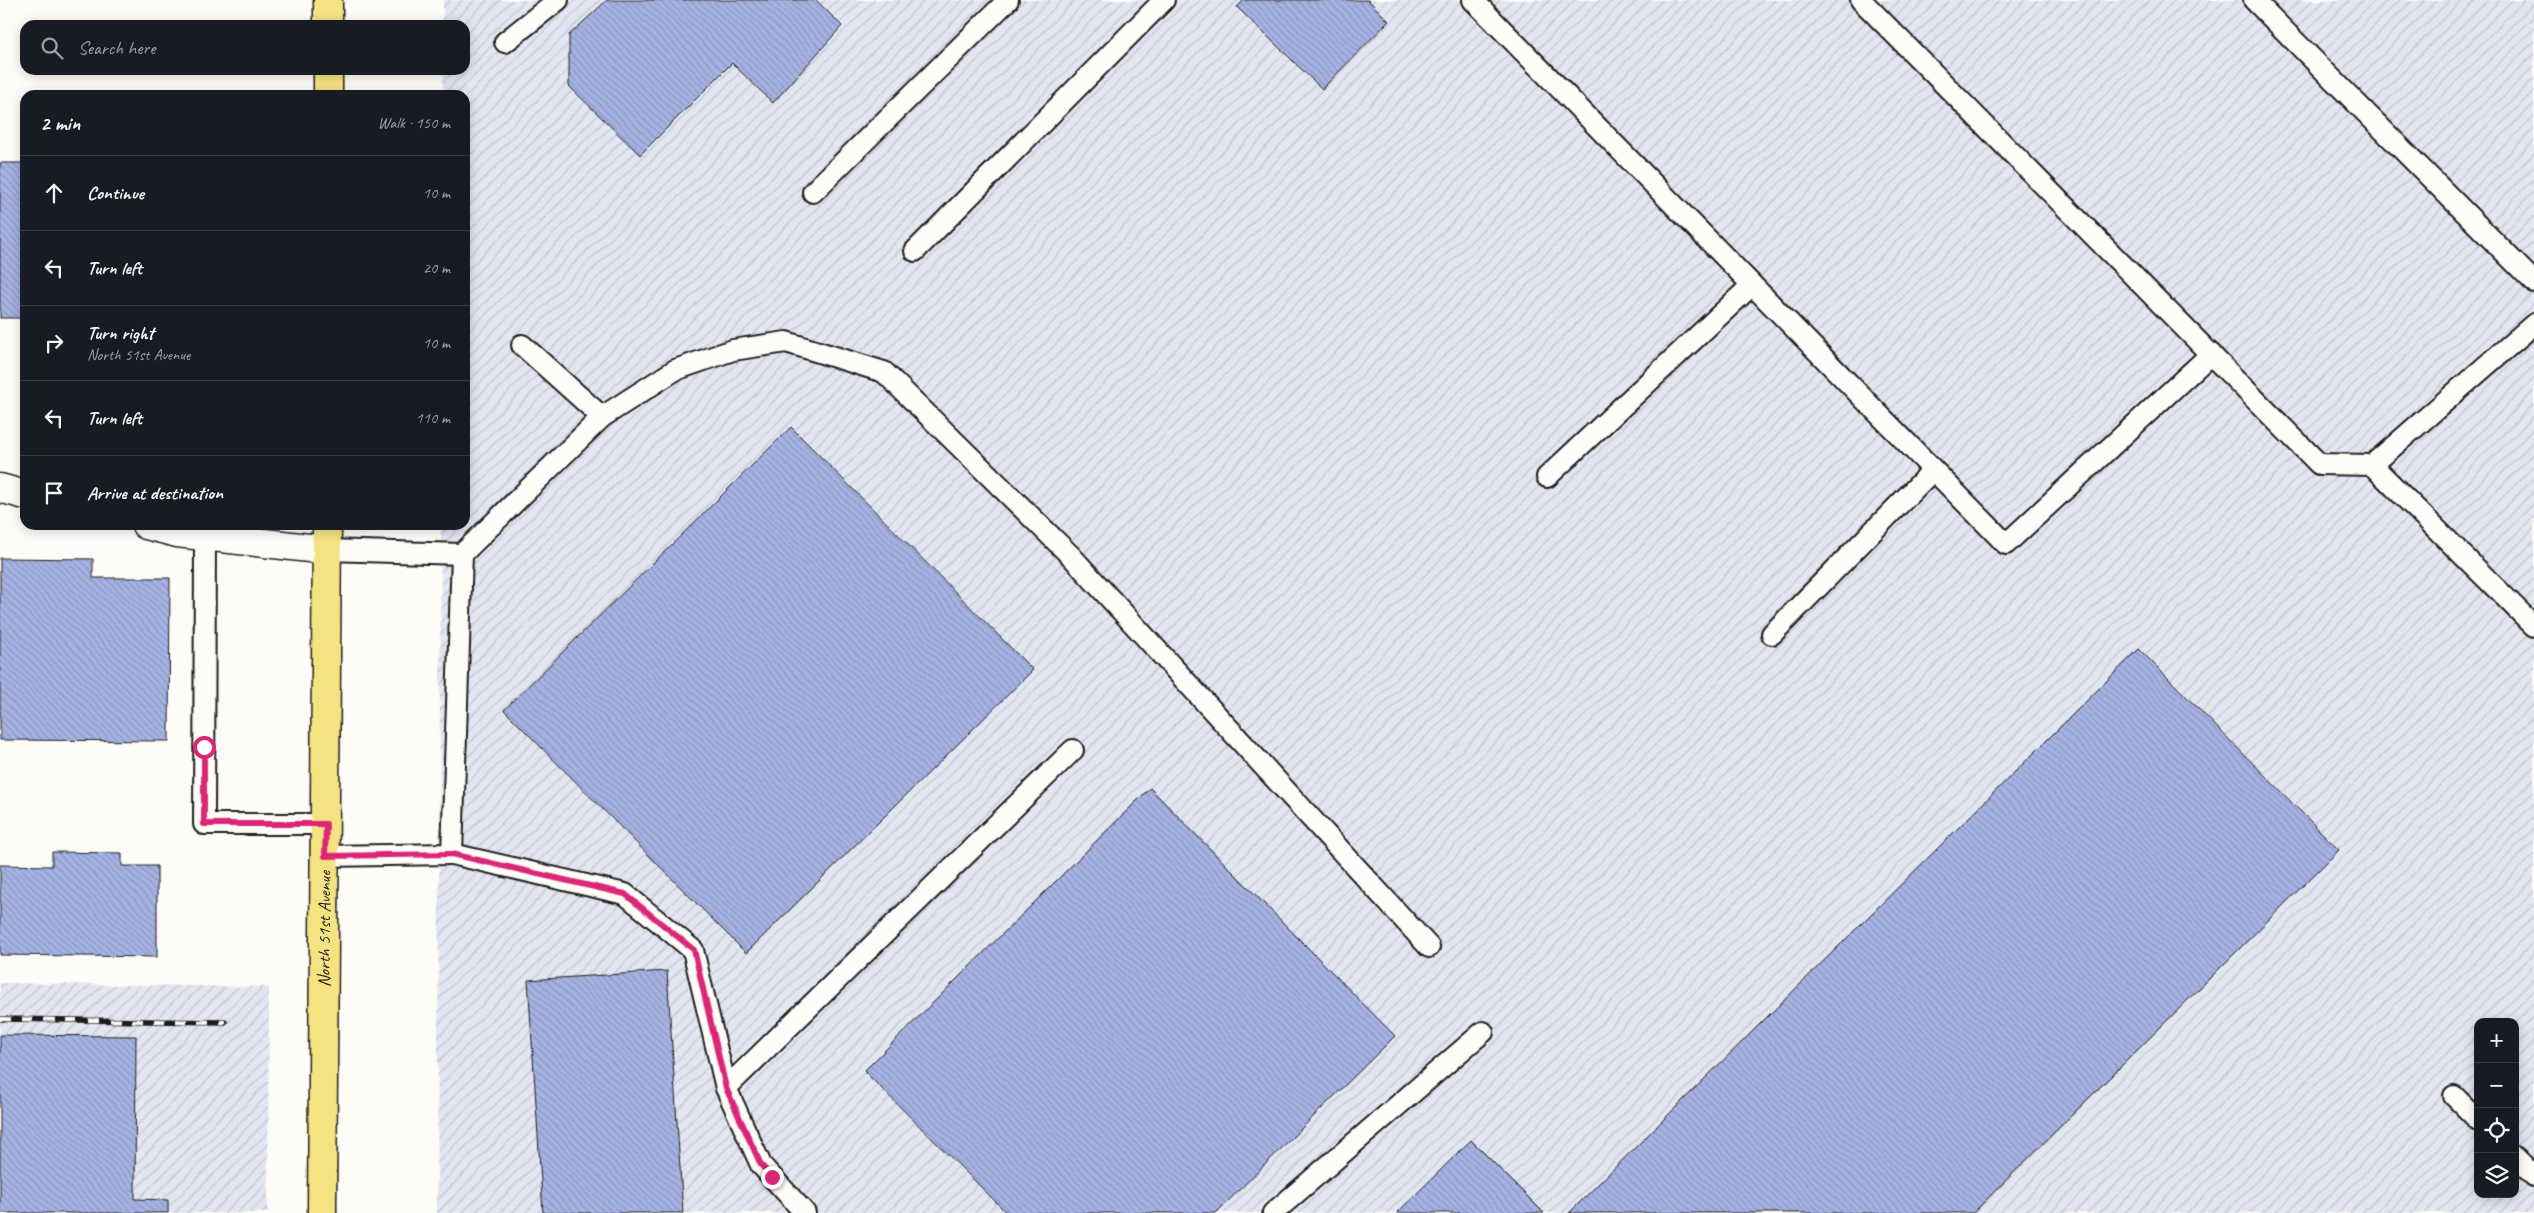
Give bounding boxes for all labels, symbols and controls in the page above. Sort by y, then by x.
search box [20,20,470,75]
icon: search [38,34,66,62]
text: Search here [78,36,155,60]
text: 2 min [40,110,80,136]
text: Walk · 150 m [378,113,450,133]
icon: ahead [40,179,68,207]
text: Continue [87,181,144,205]
text: 10 m [423,183,450,203]
icon: left [40,254,68,282]
text: Turn left [87,256,142,280]
text: 20 m [423,258,450,278]
text: Turn right [87,321,154,345]
icon: right [40,329,68,357]
text: 10 m [423,333,450,353]
text: North 51st Avenue [87,345,190,365]
icon: left [40,404,68,432]
text: Turn left [87,406,142,430]
text: 110 m [416,408,450,428]
icon: arrive [40,479,68,507]
text: Arrive at destination [87,481,223,505]
route start [193,736,216,759]
street label: North 51st Avenue [313,870,335,987]
map controls [2474,1018,2519,1198]
button: + [2474,1018,2519,1063]
button: − [2474,1063,2519,1108]
button: locate [2474,1108,2519,1153]
button: layers [2474,1153,2519,1198]
route end [761,1166,784,1189]

